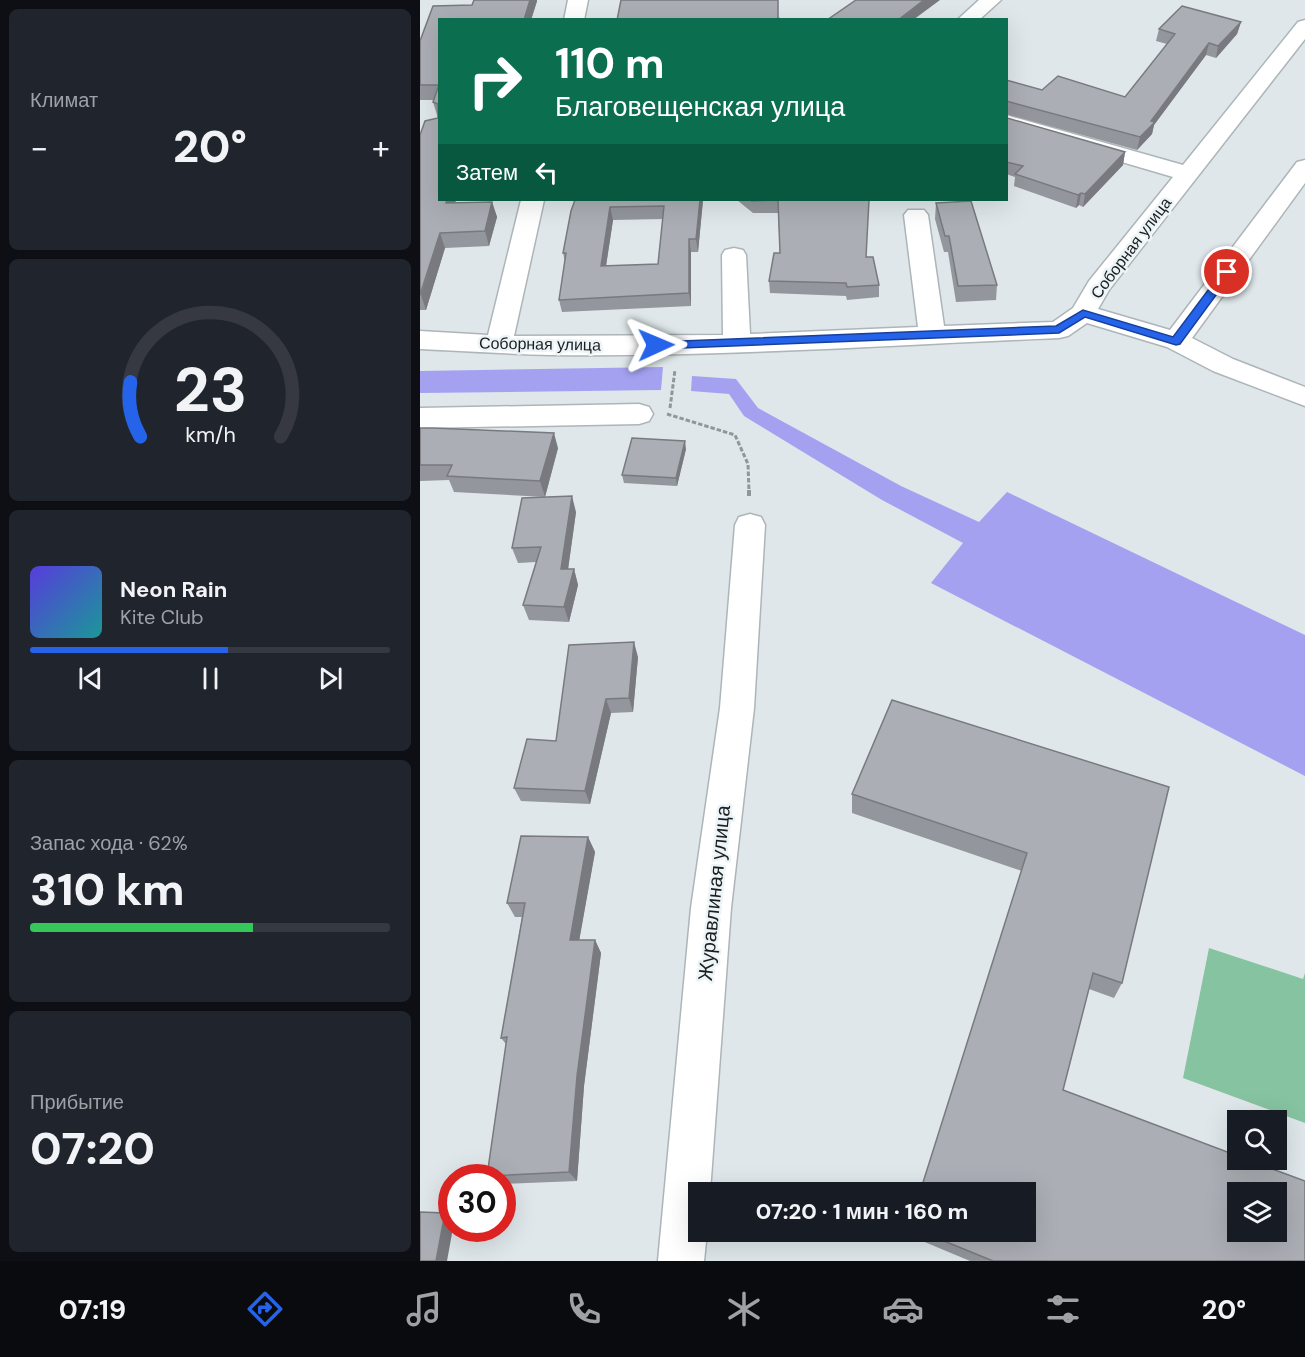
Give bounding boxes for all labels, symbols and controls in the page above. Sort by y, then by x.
text: 110 m [555,36,665,91]
icon: right [456,42,534,120]
text: Климат [30,87,98,113]
text: Благовещенская улица [555,89,845,124]
text: 20° [173,117,247,176]
text: − [30,126,48,169]
text: + [372,126,390,169]
icon: left [530,156,563,189]
text: Затем [456,158,518,187]
street label: Соборная улица [1086,193,1176,303]
pin [1201,246,1252,297]
icon: arrive [1210,255,1243,288]
position arrow [624,313,688,377]
street label: Соборная улица [479,332,601,356]
text: 23 [173,349,247,430]
text: km/h [185,422,235,450]
text: Neon Rain [120,575,227,604]
text: Kite Club [120,604,204,630]
icon: previous [74,662,107,695]
icon: pause [194,662,227,695]
icon: next [314,662,347,695]
street label: Журавлиная улица [692,803,736,982]
text: Запас хода · 62% [30,830,188,856]
text: 310 km [30,860,185,919]
text: Прибытие [30,1089,124,1115]
map controls [1227,1110,1287,1242]
button: search [1227,1110,1287,1170]
text: 07:20 [30,1119,155,1178]
speed limit sign: 30 [438,1164,516,1242]
button: layers [1227,1182,1287,1242]
text: 07:20 · 1 мин · 160 m [756,1197,968,1226]
icon: directions [244,1288,286,1330]
icon: music [403,1288,445,1330]
icon: phone [563,1288,605,1330]
icon: climate [723,1288,765,1330]
icon: car [882,1288,924,1330]
icon: filters [1042,1288,1084,1330]
text: 07:19 [59,1292,126,1327]
text: 20° [1202,1292,1246,1327]

